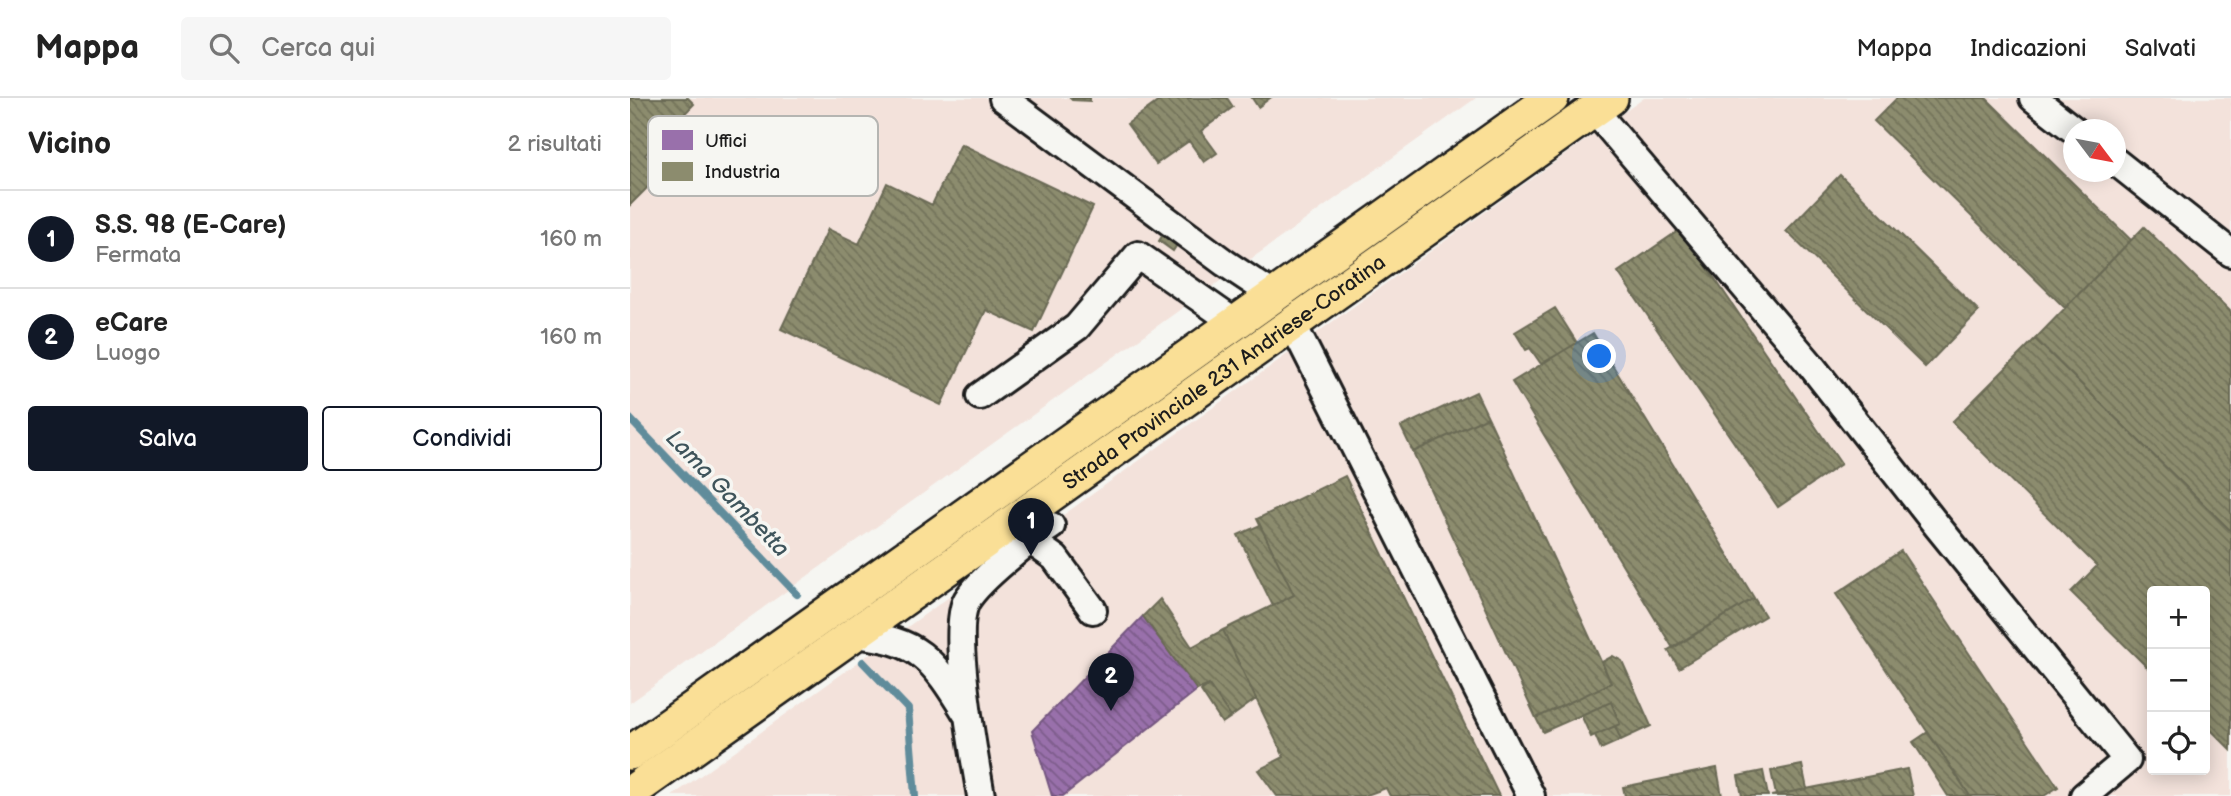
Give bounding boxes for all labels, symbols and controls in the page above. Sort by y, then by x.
search box [181,17,671,80]
text: Mappa [35,28,139,68]
icon: search [205,29,243,67]
text: Cerca qui [261,33,375,64]
text: Mappa [1856,34,1932,63]
text: Indicazioni [1970,34,2087,63]
text: Salvati [2125,34,2196,63]
legend [648,116,878,196]
north arrow [2063,119,2126,182]
text: Vicino [28,126,111,162]
text: 2 risultati [507,130,602,158]
text: Uffici [705,130,747,153]
text: Industria [705,161,780,184]
text: S.S. 98 (E-Care) [95,210,287,241]
text: 1 [46,225,56,253]
text: 160 m [540,225,602,253]
text: Fermata [95,241,181,269]
street label: Strada Provinciale 231 Andriese-Coratina [1058,250,1391,495]
text: eCare [95,308,168,339]
text: 2 [44,323,58,351]
text: 160 m [540,323,602,351]
text: Luogo [95,339,160,367]
your location [1582,339,1616,373]
button: Salva [28,406,308,471]
button: Condividi [322,406,602,471]
water label: Lama Gambetta [660,424,795,563]
pin: 1 [1008,498,1054,556]
map controls [2147,586,2210,775]
button: + [2147,586,2210,649]
button: − [2147,649,2210,712]
pin: 2 [1088,653,1134,711]
button: locate [2147,712,2210,775]

